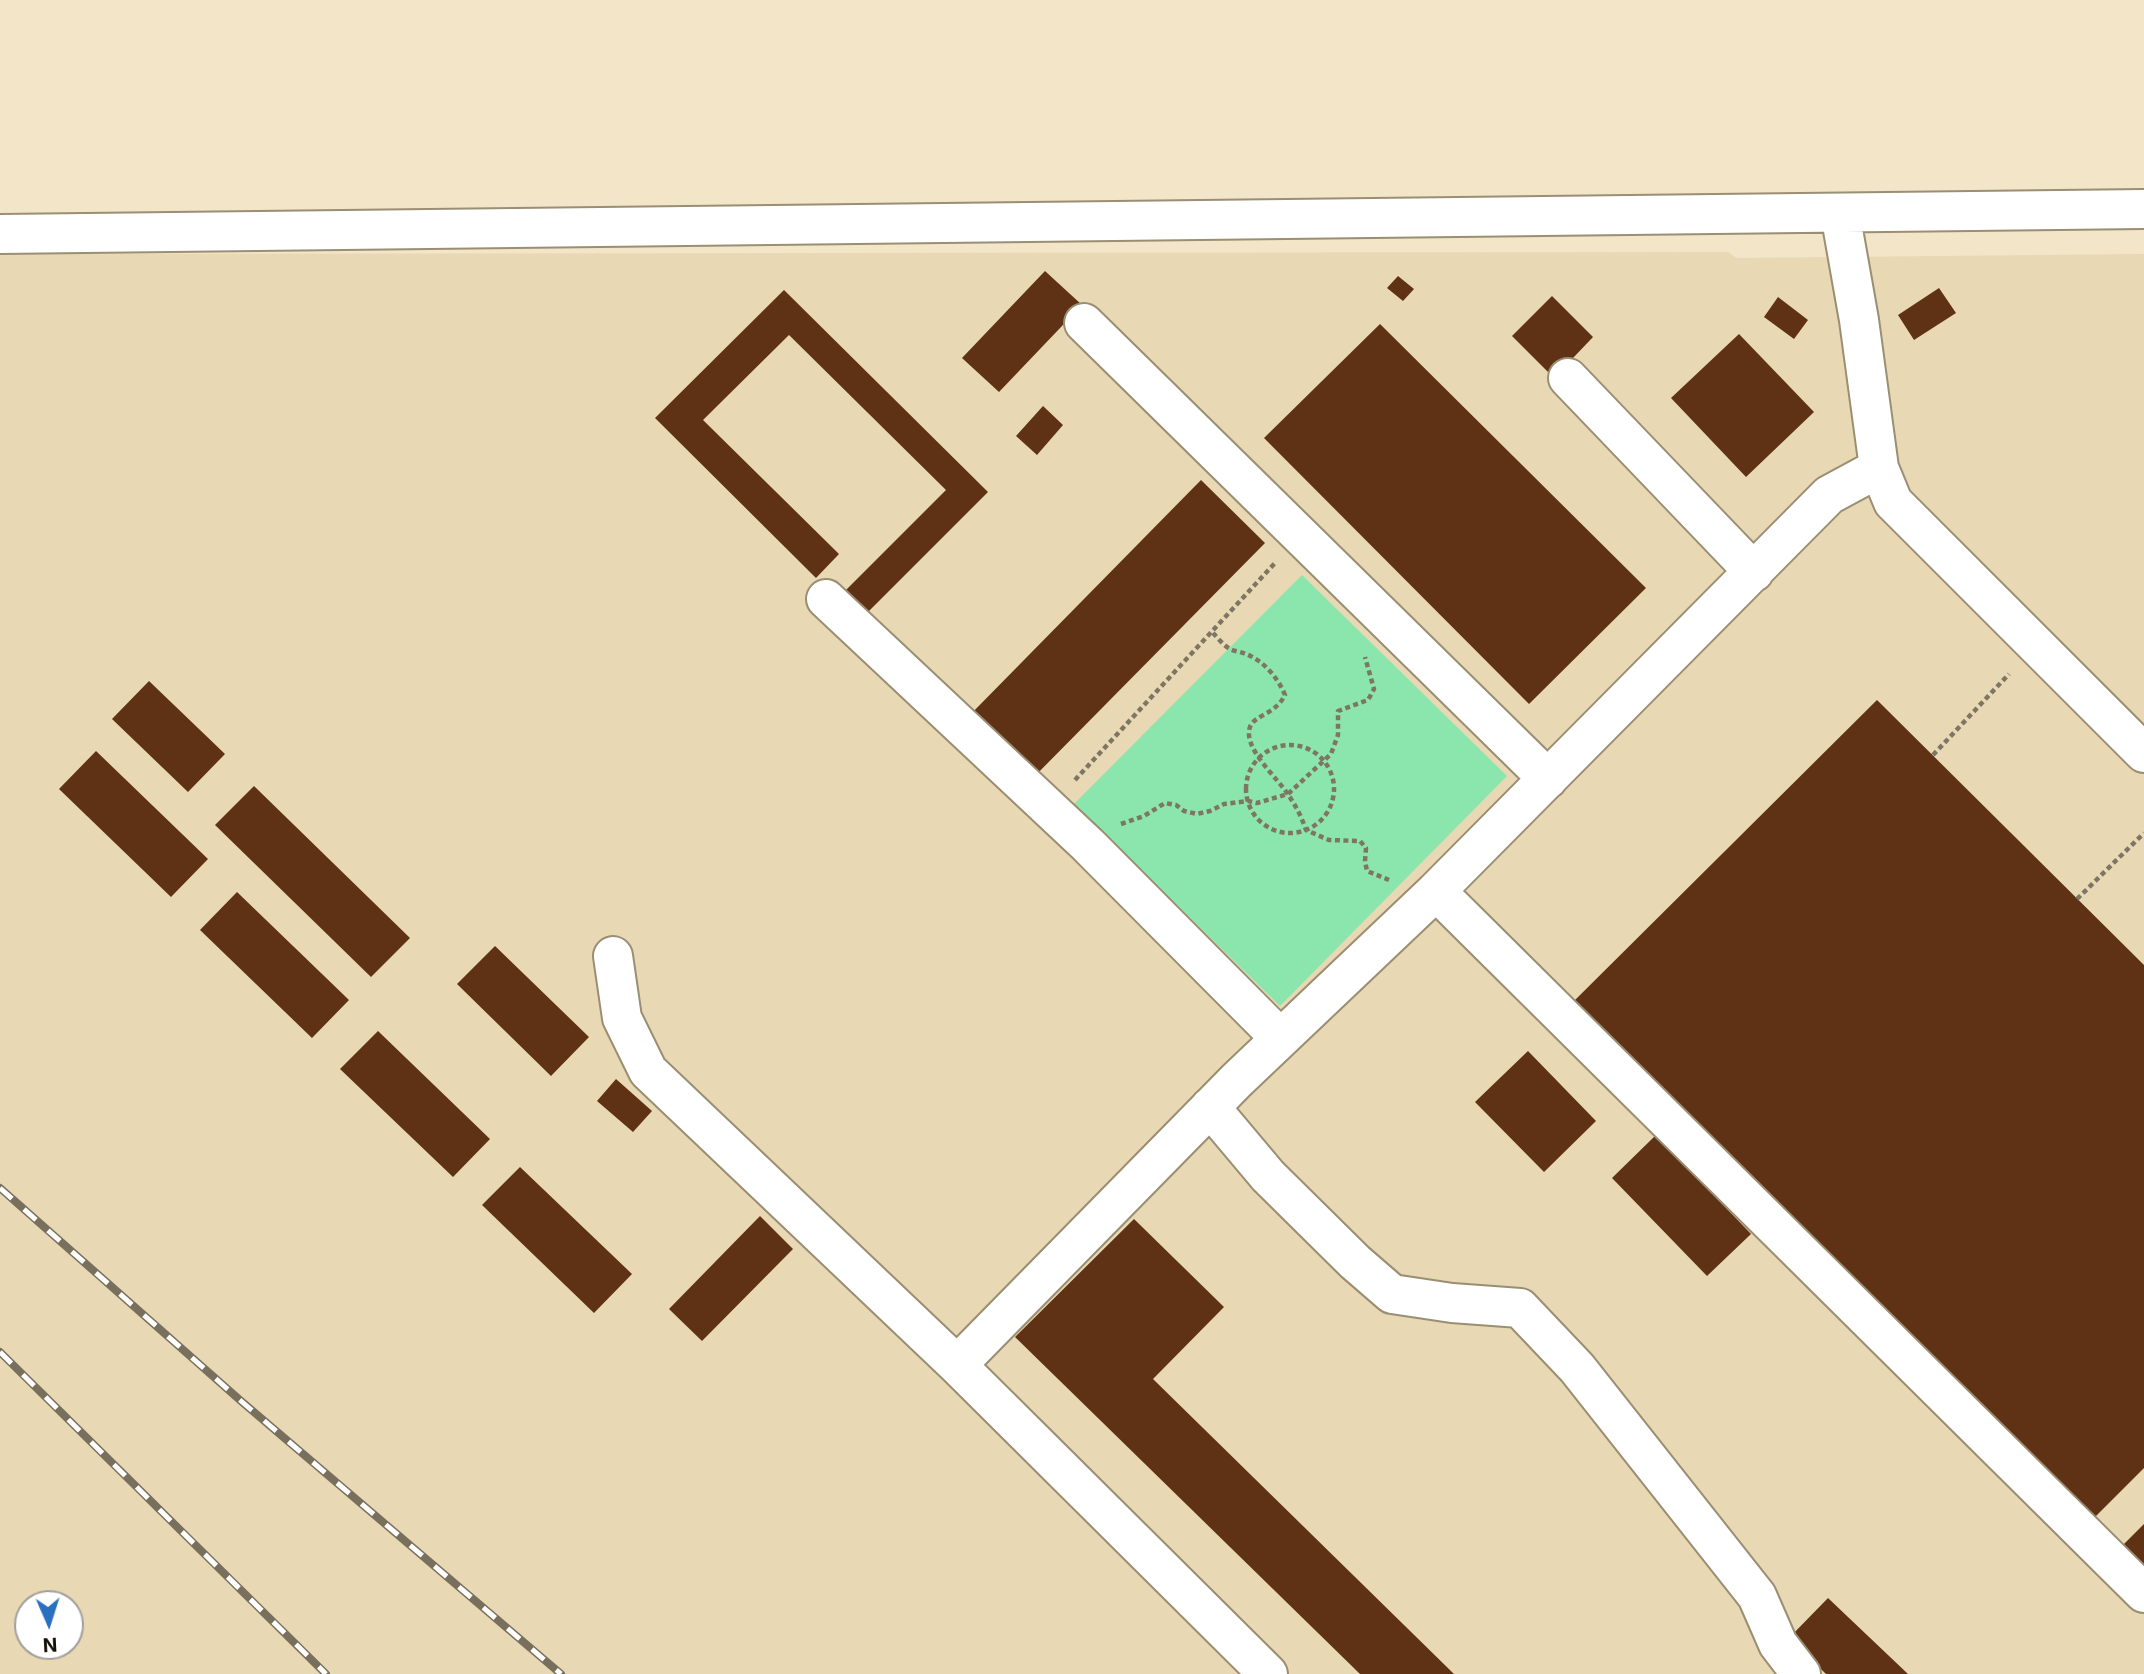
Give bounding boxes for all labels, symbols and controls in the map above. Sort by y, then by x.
north arrow [14,1590,84,1660]
text: N [42,1633,58,1656]

